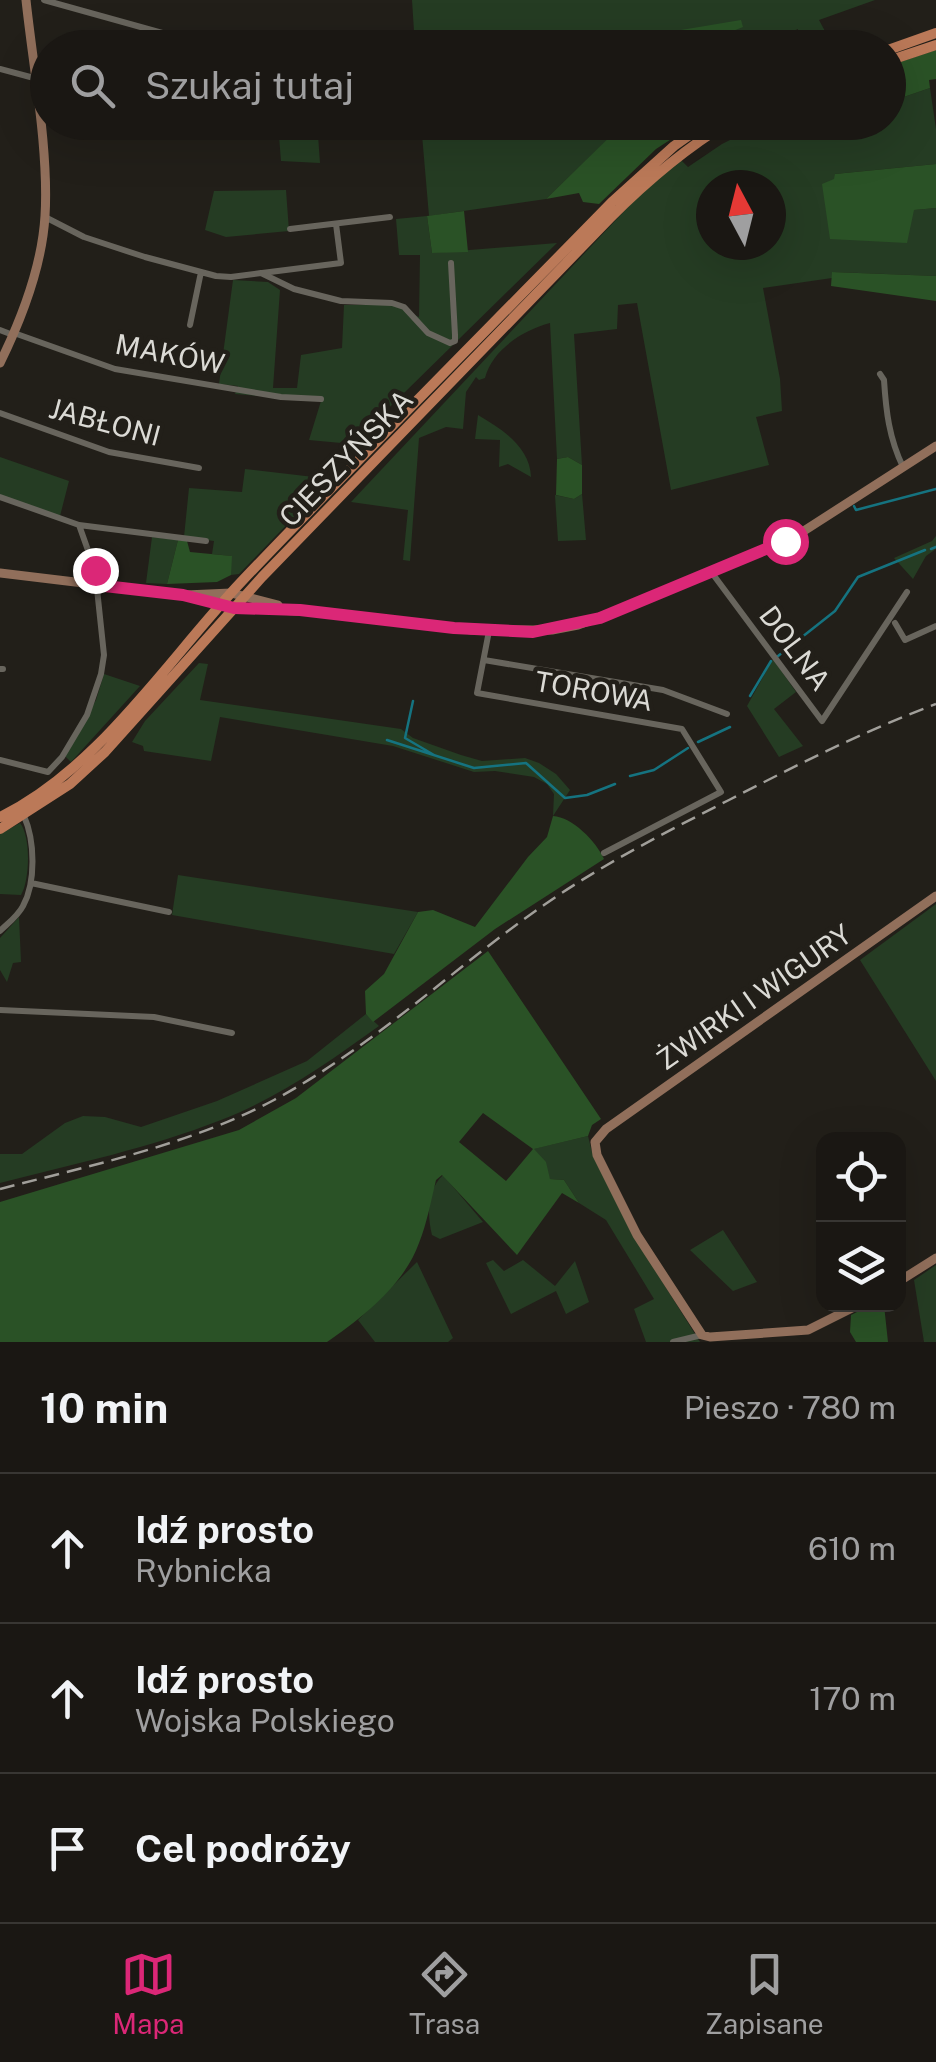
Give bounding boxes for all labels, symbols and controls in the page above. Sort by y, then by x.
search box [30,30,906,140]
icon: search [65,58,120,113]
text: Szukaj tutaj [145,63,354,108]
north arrow [696,170,786,260]
street label: MAKÓW [113,327,228,380]
street label: CIESZYŃSKA [272,382,419,533]
street label: JABŁONI [46,391,164,452]
route start [763,519,809,565]
route end [73,548,119,594]
street label: DOLNA [753,599,838,696]
street label: TOROWA [533,664,656,717]
street label: ŻWIRKI I WIGURY [650,917,857,1076]
map controls [816,1132,906,1312]
button: locate [816,1132,906,1222]
button: layers [816,1222,906,1312]
text: 10 min [40,1383,168,1432]
text: Pieszo · 780 m [684,1389,896,1426]
text: Idź prosto [135,1507,314,1552]
icon: ahead [40,1521,95,1576]
text: 610 m [808,1530,896,1567]
text: Rybnicka [135,1552,272,1589]
text: Idź prosto [135,1657,314,1702]
icon: ahead [40,1671,95,1726]
text: 170 m [809,1680,896,1717]
text: Wojska Polskiego [135,1702,395,1739]
icon: arrive [40,1821,95,1876]
text: Cel podróży [135,1826,351,1871]
tab: Mapa [112,1947,184,2040]
tab: Trasa [409,1947,480,2040]
tab: Zapisane [705,1947,824,2040]

